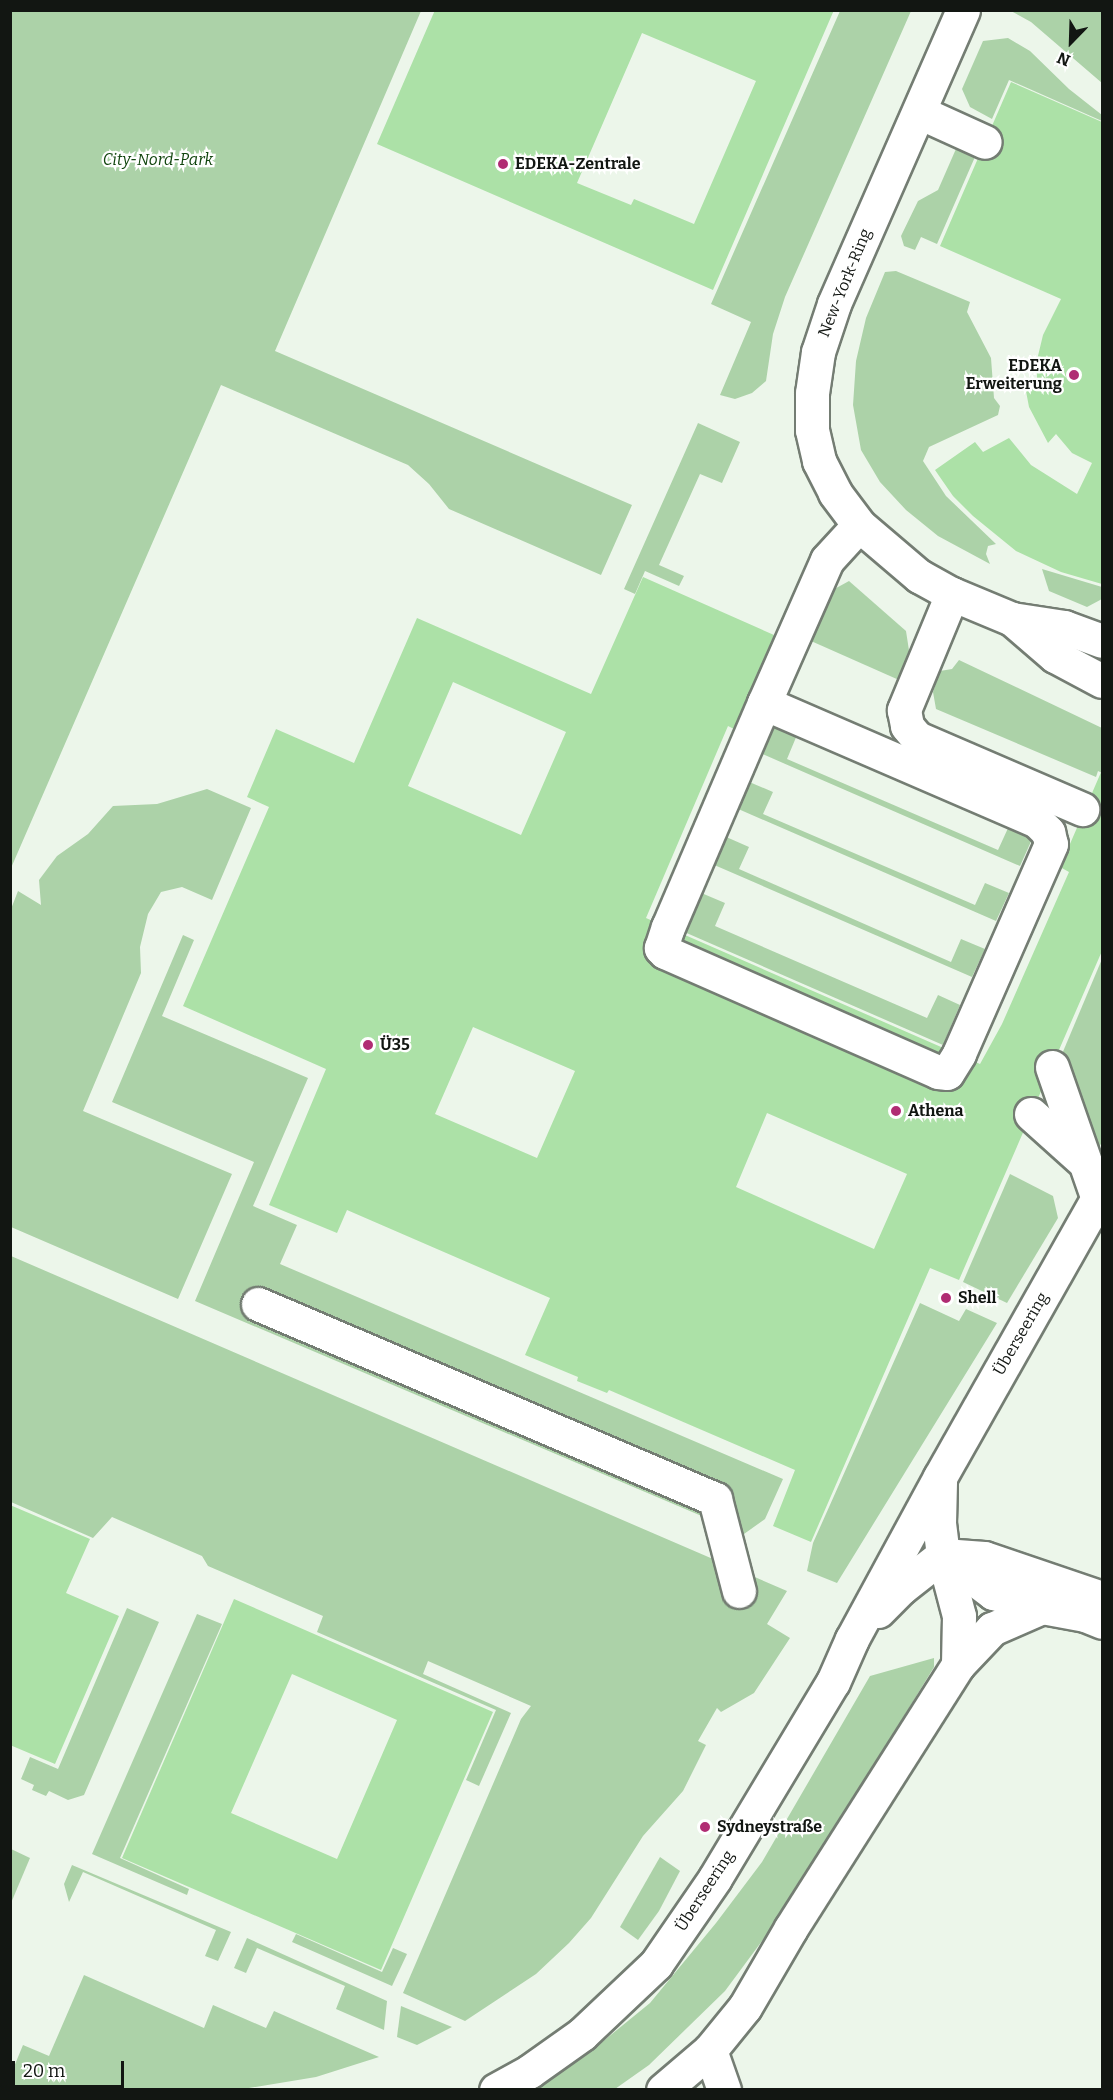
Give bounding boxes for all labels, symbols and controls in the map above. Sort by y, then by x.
north arrow [1041,12,1101,72]
text: N [1054,48,1073,70]
park label: City-Nord-Park [103,150,213,170]
place label: EDEKA-Zentrale [515,154,641,174]
marker: EDEKA-Zentrale [496,157,510,171]
street label: New-York-Ring [814,226,876,340]
place label: EDEKA Erweiterung [966,356,1062,394]
marker: EDEKA Erweiterung [1067,368,1081,382]
place label: Ü35 [380,1035,410,1055]
marker: Ü35 [361,1038,375,1052]
place label: Athena [908,1101,963,1121]
marker: Athena [889,1104,903,1118]
place label: Shell [958,1288,996,1308]
street label: Überseering [989,1289,1053,1379]
marker: Shell [939,1291,953,1305]
place label: Sydneystraße [717,1817,822,1837]
marker: Sydneystraße [698,1820,712,1834]
street label: Überseering [672,1847,738,1935]
scale bar [15,2049,128,2087]
text: 20 m [23,2060,65,2082]

